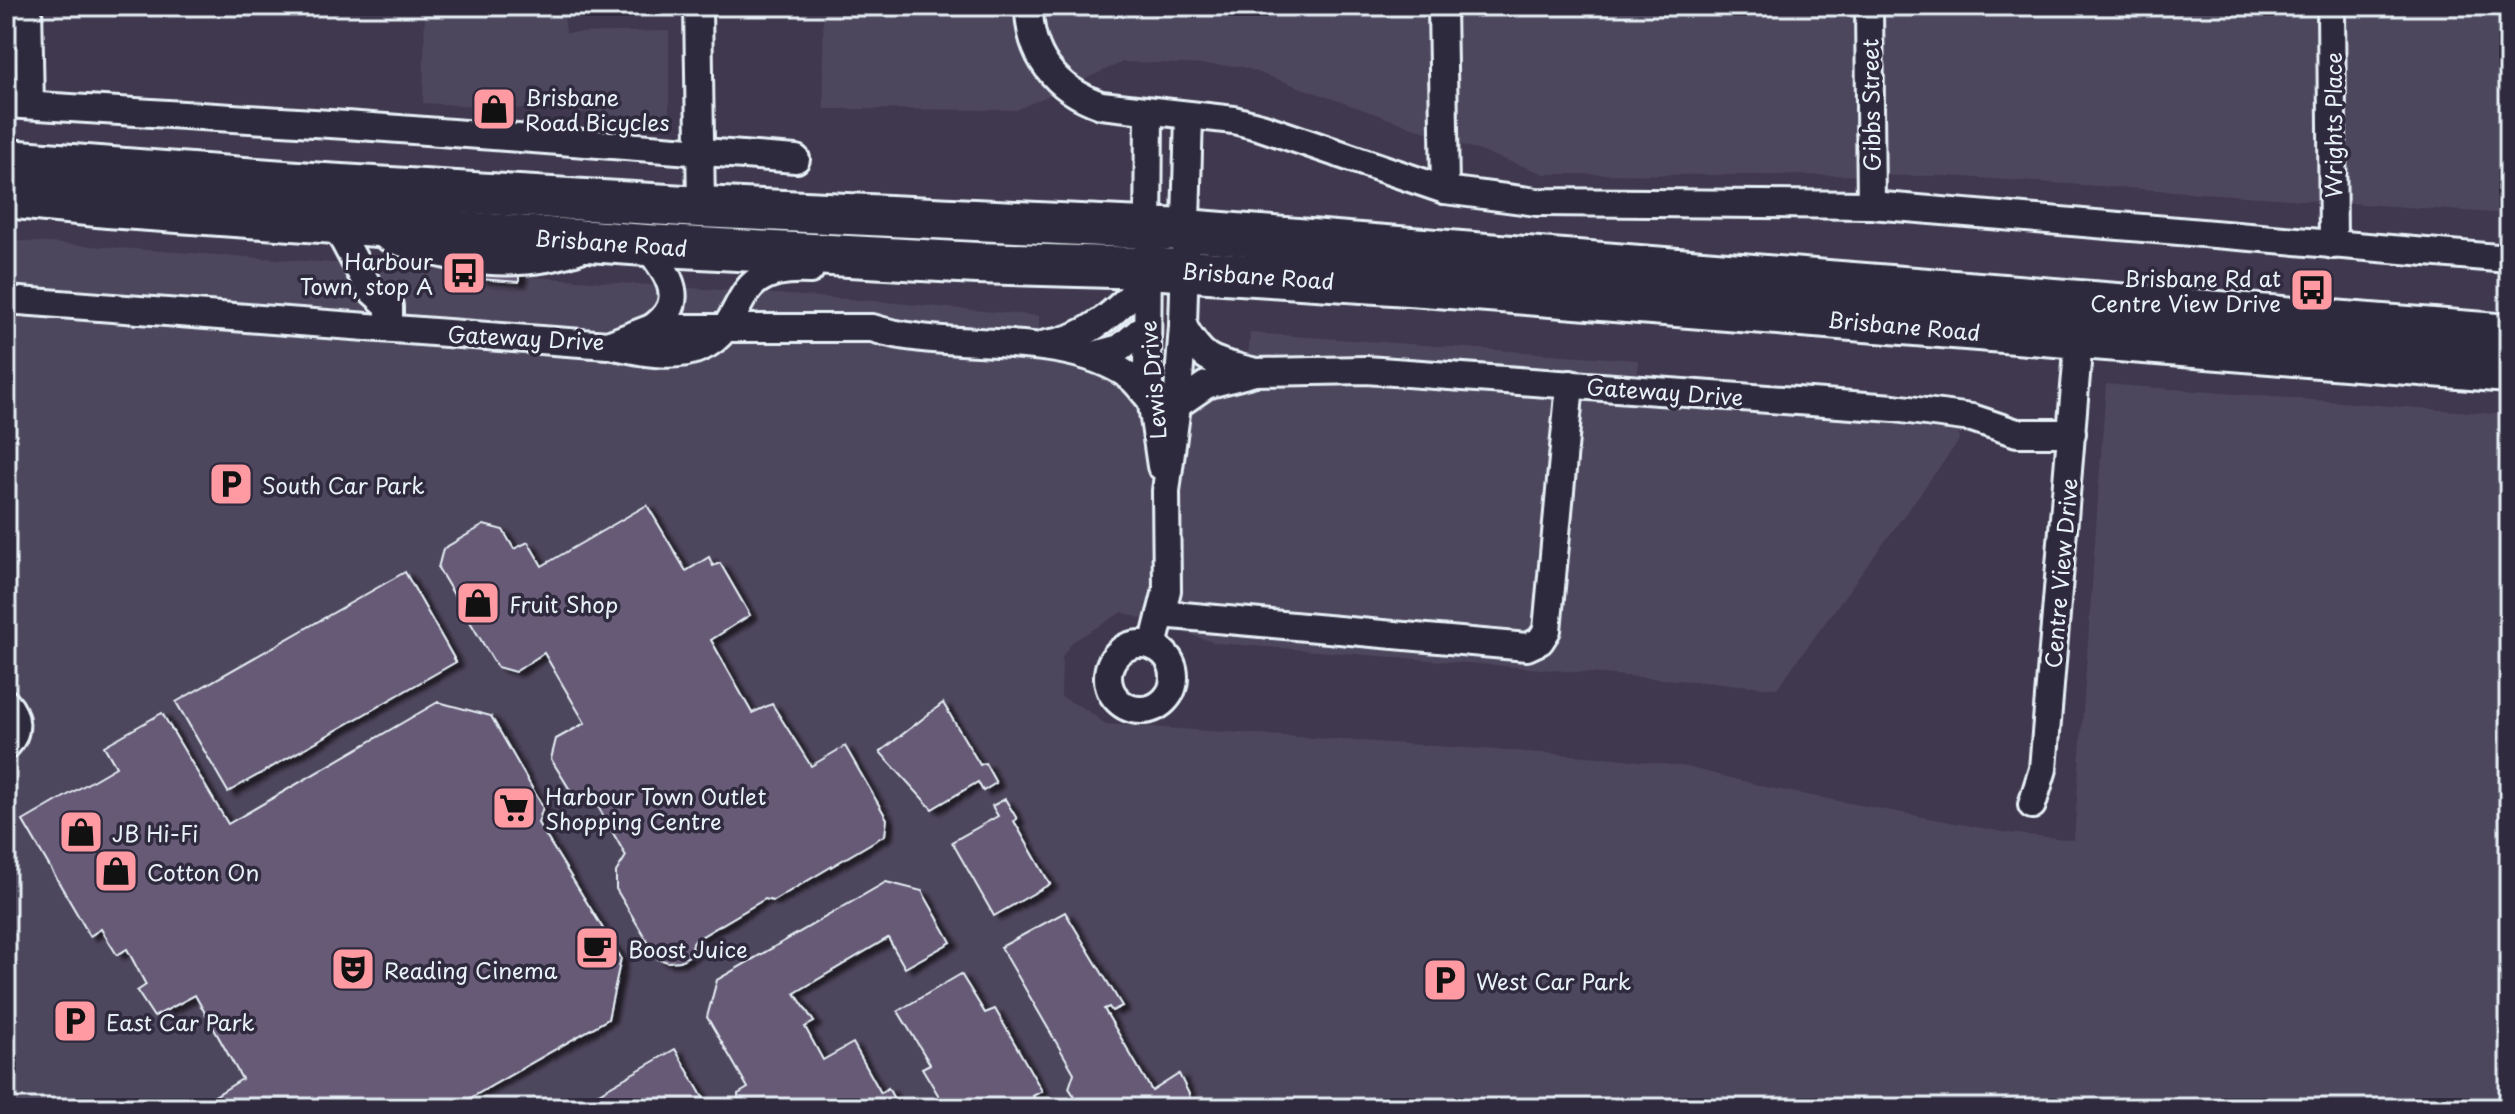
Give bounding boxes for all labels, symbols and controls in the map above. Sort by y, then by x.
street label: Gibbs Street [1852,38,1888,172]
street label: Wrights Place [2316,52,2349,198]
place label: Brisbane Road Bicycles [525,80,670,138]
shop icon: Brisbane Road Bicycles [470,85,518,133]
street label: Brisbane Road [533,220,689,264]
place label: Harbour Town, stop A [300,244,434,302]
bus stop icon: Harbour Town, stop A [440,249,488,297]
street label: Brisbane Road [1180,253,1336,297]
place label: Brisbane Rd at Centre View Drive [2090,261,2281,319]
bus stop icon: Brisbane Rd at Centre View Drive [2288,266,2336,314]
street label: Brisbane Road [1826,302,1982,348]
street label: Gateway Drive [447,316,605,358]
street label: Lewis Drive [1130,319,1174,441]
street label: Gateway Drive [1586,369,1744,413]
parking icon: South Car Park [207,460,255,508]
place label: South Car Park [262,468,425,501]
street label: Centre View Drive [2035,477,2085,669]
shop icon: Fruit Shop [454,579,502,627]
place label: Fruit Shop [509,587,618,620]
place label: Harbour Town Outlet Shopping Centre [545,779,766,837]
supermarket icon: Harbour Town Outlet Shopping Centre [490,784,538,832]
shop icon: JB Hi-Fi [57,808,105,856]
place label: JB Hi-Fi [112,816,198,849]
shop icon: Cotton On [92,847,140,895]
place label: Cotton On [147,855,259,888]
cafe icon: Boost Juice [573,924,621,972]
place label: Boost Juice [628,932,748,965]
theatre icon: Reading Cinema [329,945,377,993]
place label: Reading Cinema [384,953,558,986]
parking icon: West Car Park [1421,956,1469,1004]
place label: West Car Park [1476,964,1631,997]
parking icon: East Car Park [51,997,99,1045]
place label: East Car Park [106,1005,255,1038]

